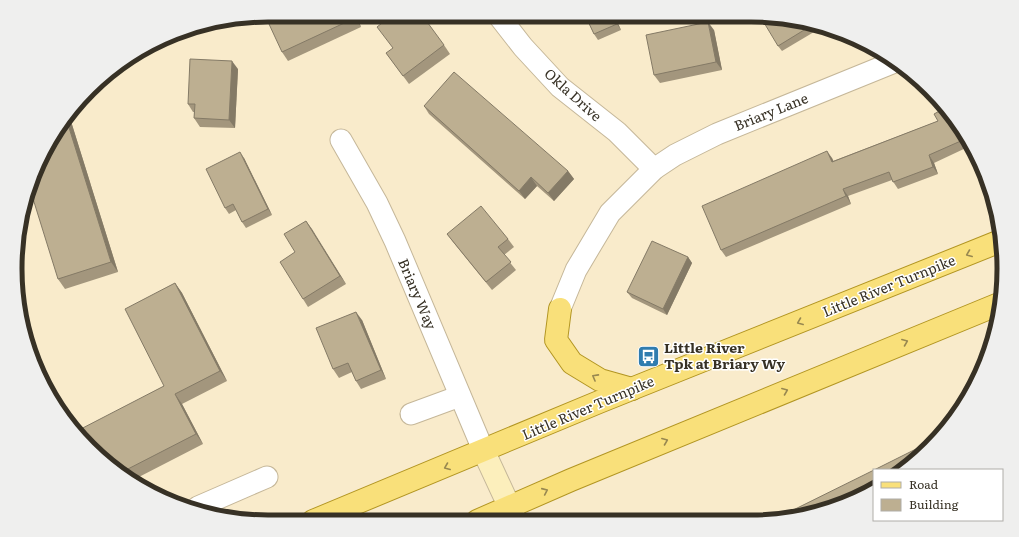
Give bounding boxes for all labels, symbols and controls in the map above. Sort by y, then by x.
street label: Okla Drive [541,63,607,125]
street label: Briary Lane [731,87,811,135]
street label: Little River Turnpike [819,249,958,321]
one-way arrow [965,249,973,257]
street label: Briary Way [394,255,442,333]
one-way arrow [796,317,803,325]
place label: Little River Tpk at Briary Wy [664,337,785,373]
one-way arrow [901,339,909,347]
bus stop icon: Little River Tpk at Briary Wy [636,343,662,369]
street label: Little River Turnpike [519,370,657,444]
one-way arrow [592,374,599,381]
one-way arrow [782,388,789,396]
one-way arrow [661,438,669,446]
one-way arrow [444,462,451,470]
legend [873,469,1003,521]
text: Road [909,475,939,493]
one-way arrow [541,488,549,496]
text: Building [909,495,959,513]

